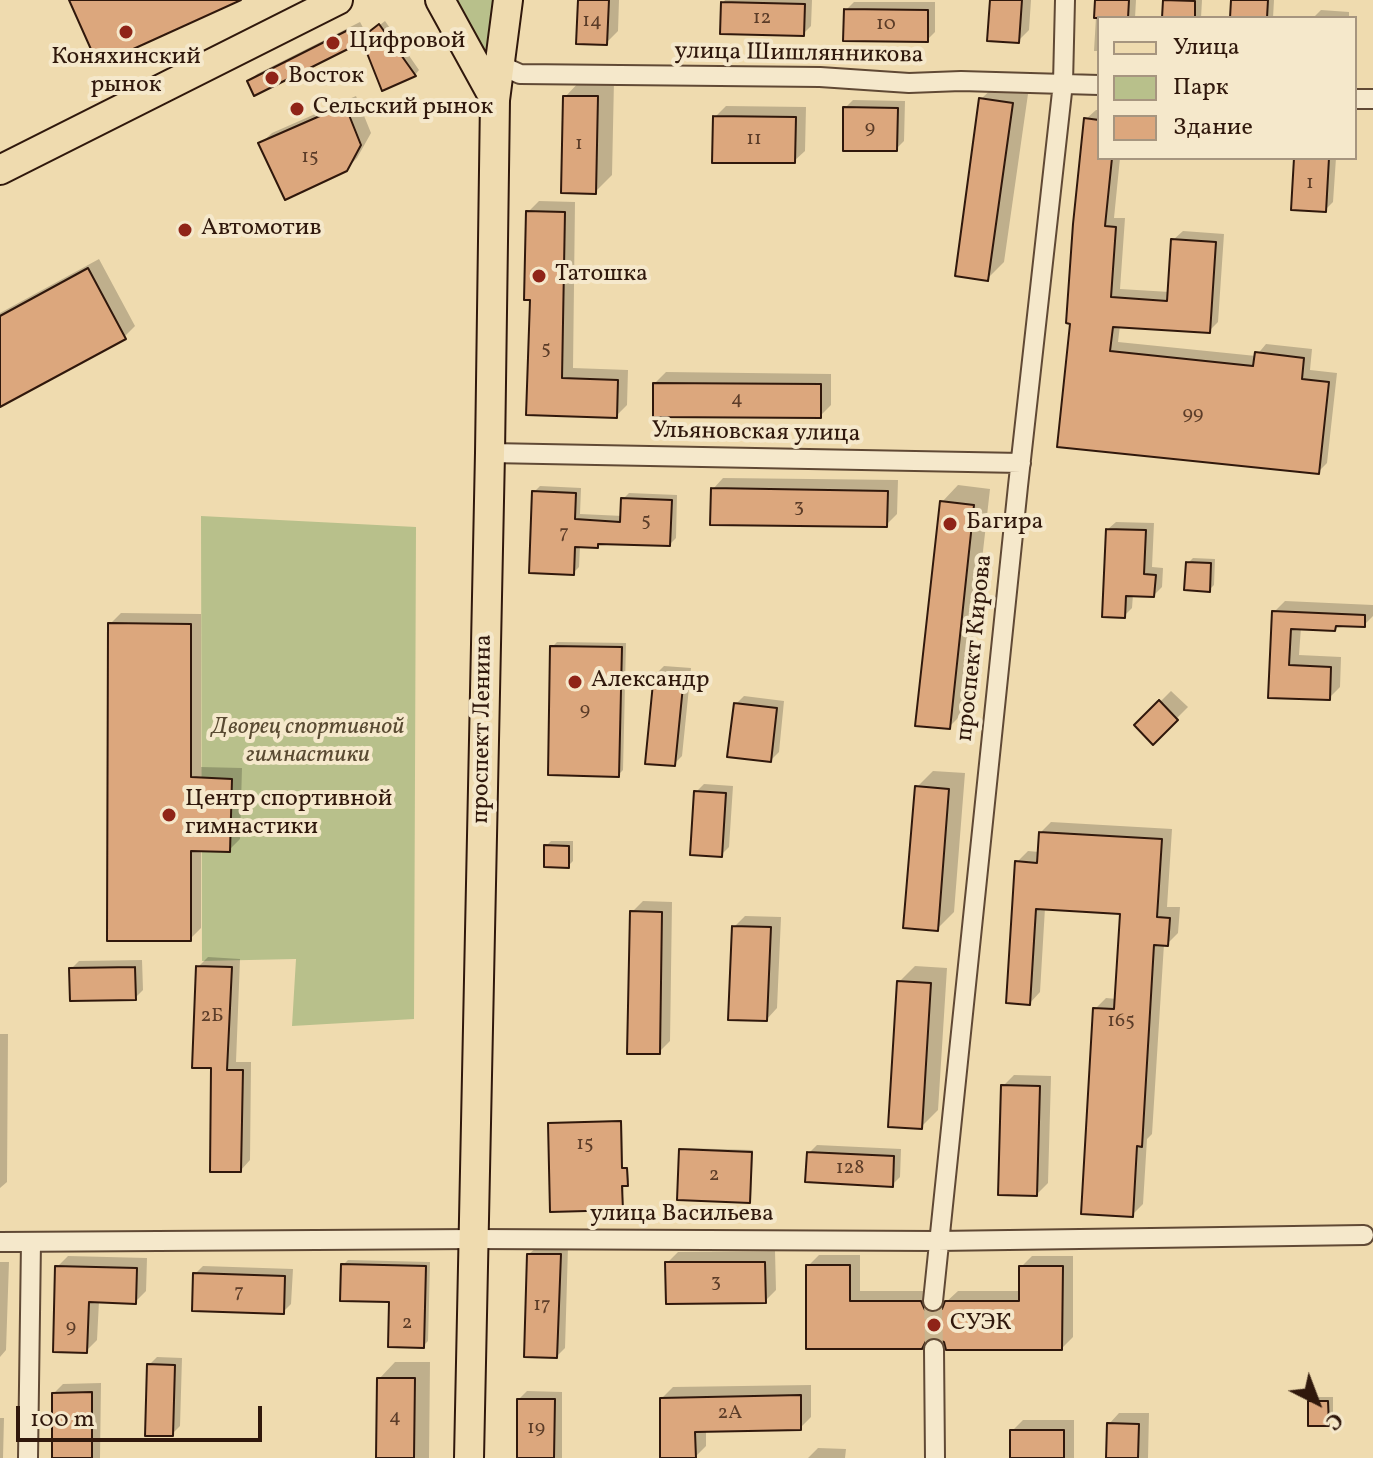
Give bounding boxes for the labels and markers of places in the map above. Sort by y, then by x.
marker: Коняхинский рынок [117,23,135,41]
place label: Цифровой [349,29,465,57]
marker: Цифровой [324,34,342,52]
place label: Коняхинский рынок [51,45,201,101]
place label: Восток [288,64,364,92]
marker: Восток [263,69,281,87]
place label: Сельский рынок [313,95,493,123]
marker: Сельский рынок [288,100,306,118]
place label: Автомотив [201,216,322,244]
marker: Автомотив [176,221,194,239]
place label: Татошка [555,262,648,290]
marker: Татошка [530,267,548,285]
place label: Багира [966,510,1044,538]
marker: Багира [941,515,959,533]
place label: Александр [591,668,709,696]
marker: Александр [566,673,584,691]
place label: Центр спортивной гимнастики [185,787,392,843]
marker: Центр спортивной гимнастики [160,806,178,824]
place label: СУЭК [950,1311,1012,1339]
marker: СУЭК [925,1316,943,1334]

